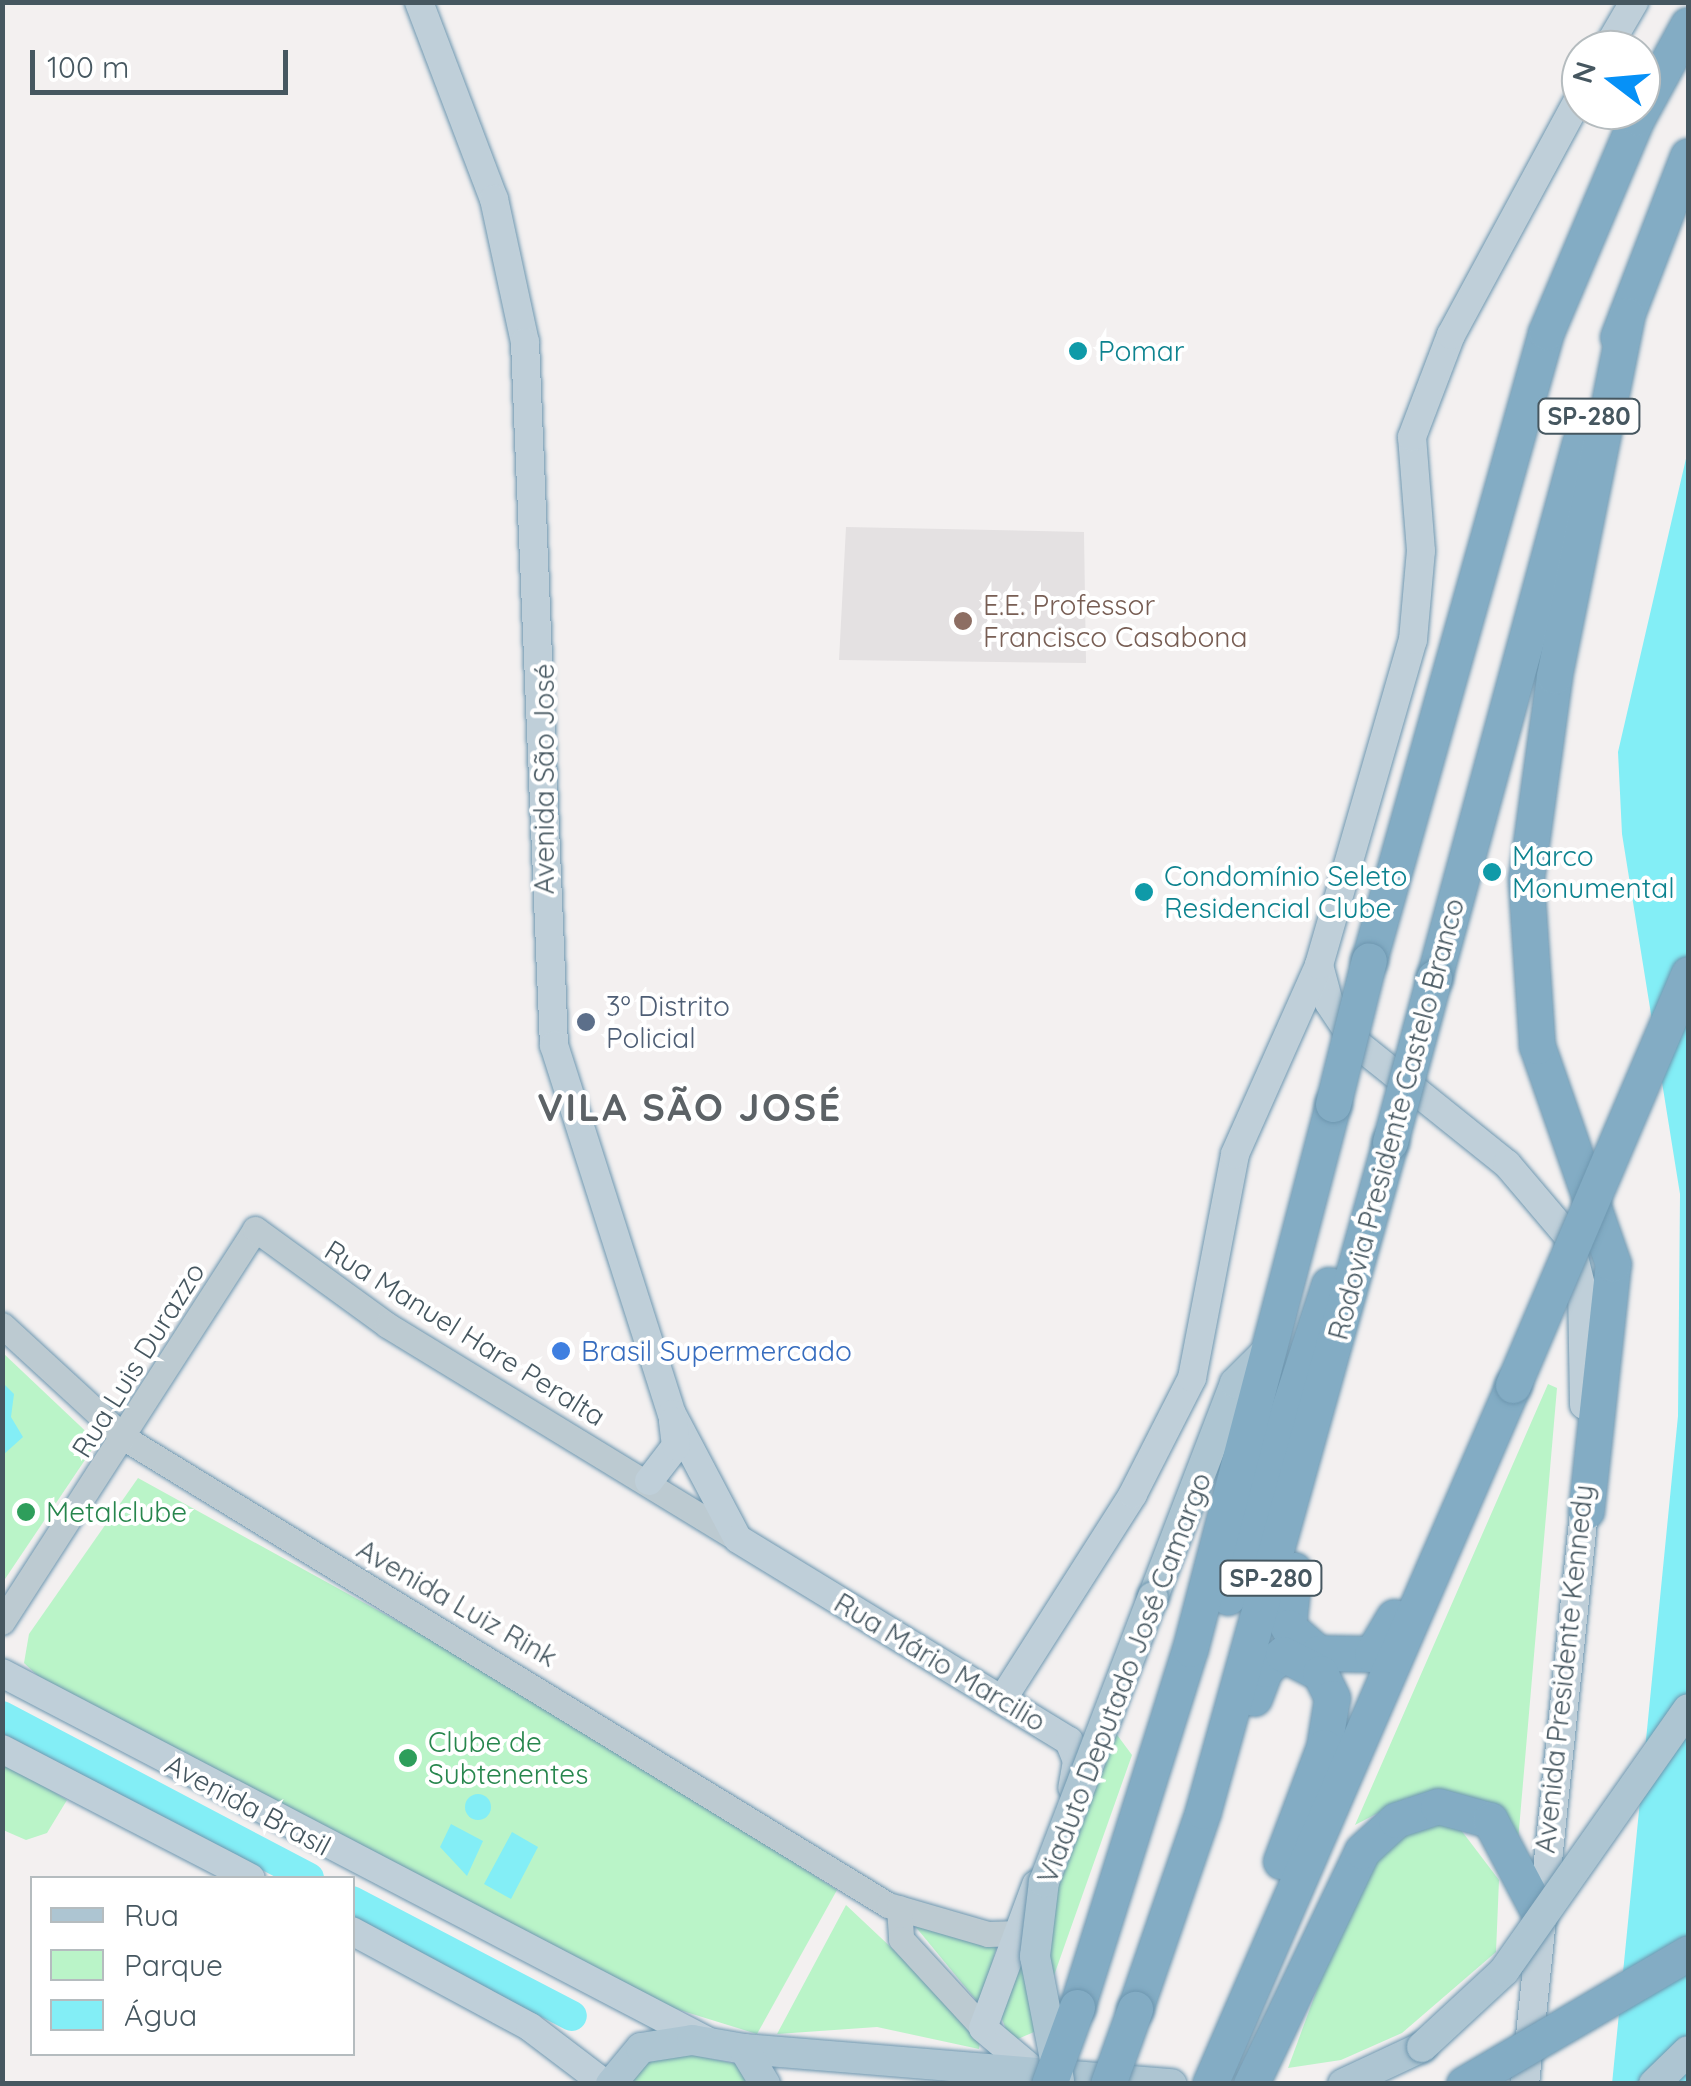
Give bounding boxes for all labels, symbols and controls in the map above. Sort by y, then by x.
scale bar [35,30,292,92]
north arrow [1561,30,1661,130]
text: 100 m [47,48,129,86]
text: N [1564,57,1603,87]
place label: Pomar [1098,334,1185,368]
marker: Pomar [1067,340,1089,362]
road number: SP-280 [1536,396,1642,436]
place label: E.E. Professor Francisco Casabona [983,588,1247,654]
marker: E.E. Professor Francisco Casabona [952,610,974,632]
street label: Avenida São José [527,664,561,894]
place label: Marco Monumental [1512,839,1675,905]
place label: Condomínio Seleto Residencial Clube [1164,859,1407,925]
marker: Marco Monumental [1481,861,1503,883]
marker: Condomínio Seleto Residencial Clube [1133,881,1155,903]
street label: Rodovia Presidente Castelo Branco [1321,895,1471,1343]
place label: 3º Distrito Policial [606,989,730,1055]
marker: 3º Distrito Policial [575,1011,597,1033]
district label: VILA SÃO JOSÉ [537,1085,843,1131]
street label: Rua Manuel Hare Peralta [319,1233,611,1433]
street label: Rua Luis Durazzo [65,1256,211,1464]
place label: Brasil Supermercado [581,1334,852,1368]
marker: Brasil Supermercado [550,1340,572,1362]
street label: Viaduto Deputado José Camargo [1030,1468,1218,1888]
street label: Avenida Presidente Kennedy [1528,1483,1600,1855]
place label: Metalclube [46,1495,187,1529]
marker: Metalclube [15,1501,37,1523]
street label: Avenida Luiz Rink [351,1532,563,1674]
road number: SP-280 [1218,1558,1324,1598]
street label: Rua Mário Marcilio [828,1586,1052,1738]
place label: Clube de Subtenentes [428,1725,588,1791]
street label: Avenida Brasil [159,1747,337,1863]
marker: Clube de Subtenentes [397,1747,419,1769]
legend [30,1876,355,2056]
text: Rua [124,1896,179,1934]
text: Parque [124,1946,223,1984]
text: Água [124,1996,197,2034]

